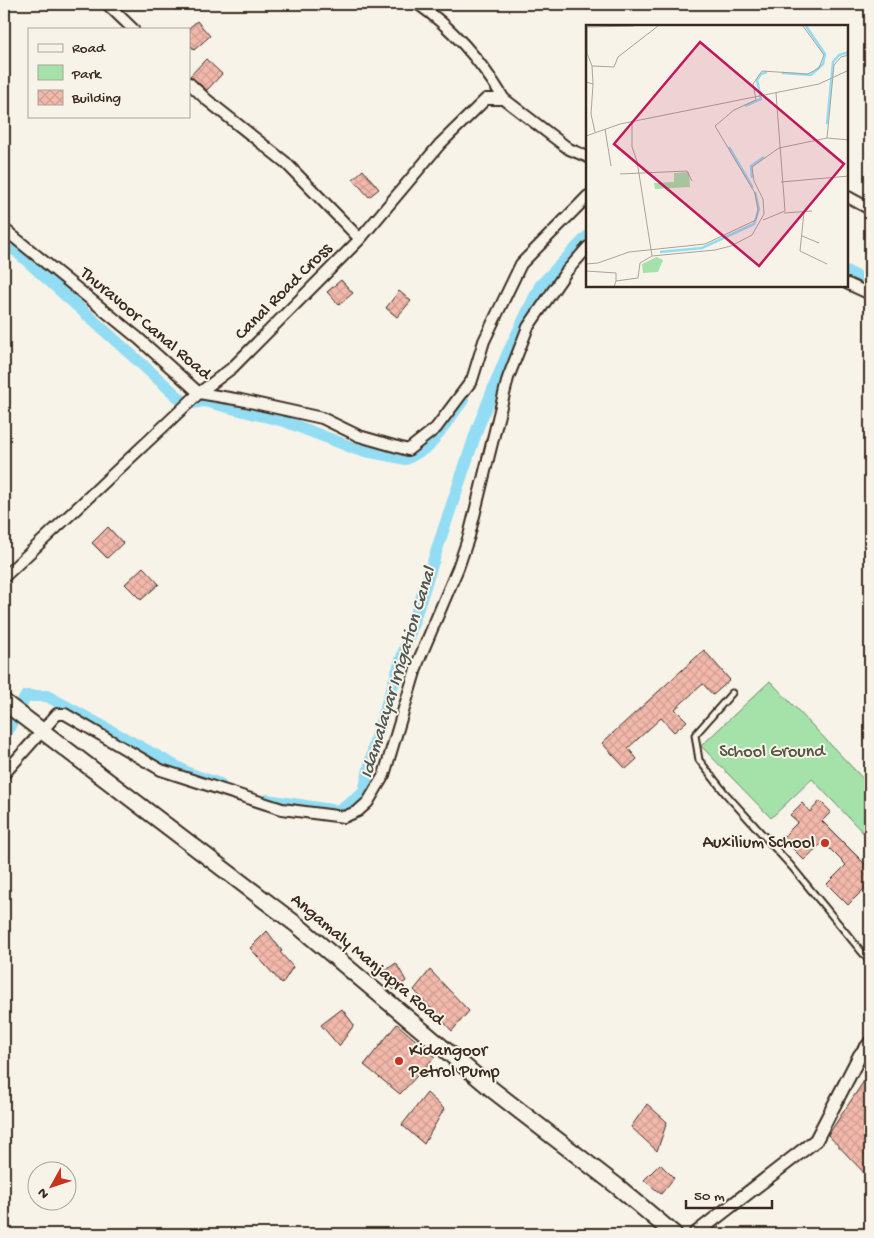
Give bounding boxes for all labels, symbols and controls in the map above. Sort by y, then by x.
inset map [586,25,849,288]
legend [28,28,190,118]
text: Road [72,40,106,58]
text: Park [71,66,102,84]
text: Building [71,90,121,108]
street label: Canal Road Cross [231,238,338,345]
street label: Thuravoor Canal Road [74,262,216,386]
water label: Idamalayar Irrigation Canal [356,563,443,781]
park label: School Ground [719,742,826,763]
place label: Auxilium School [702,833,815,854]
marker: Auxilium School [819,837,831,849]
street label: Angamaly Manjapra Road [286,890,449,1031]
place label: Kidangoor Petrol Pump [408,1041,500,1083]
marker: Kidangoor Petrol Pump [393,1055,405,1067]
north arrow [28,1160,78,1210]
scale bar [686,1178,773,1210]
text: N [35,1184,53,1202]
text: 50 m [694,1188,725,1206]

